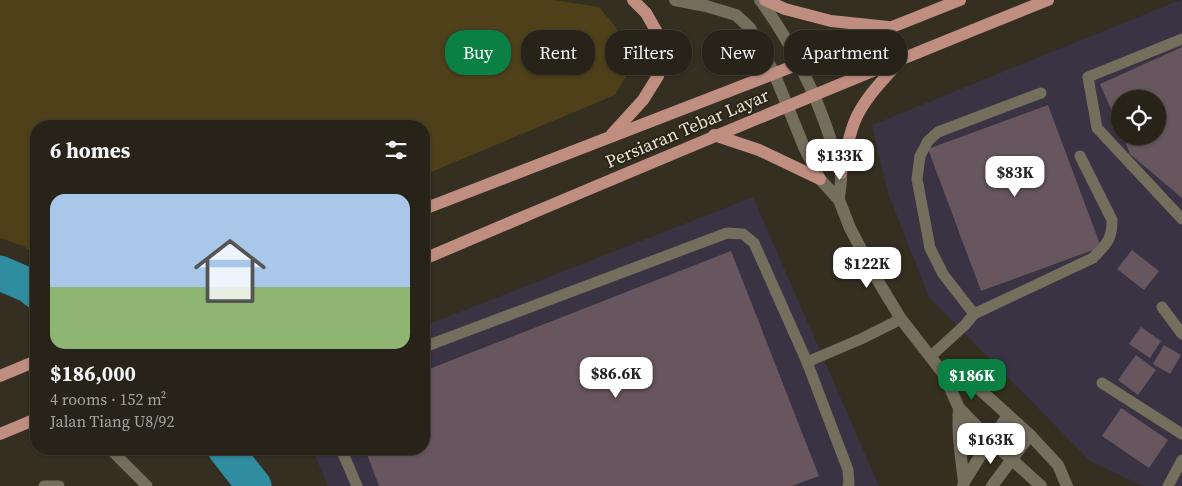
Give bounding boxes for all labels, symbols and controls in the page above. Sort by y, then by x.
chip: Buy [445,30,511,75]
chip: Rent [521,30,595,75]
chip: Filters [605,30,692,75]
chip: New [702,30,774,75]
chip: Apartment [784,30,907,75]
street label: Persiaran Tebar Layar [601,82,773,174]
map controls [1111,90,1166,145]
button: locate [1111,90,1166,145]
text: 6 homes [50,136,130,165]
icon: filters [382,136,410,164]
pin: $133K [805,138,875,181]
text: $133K [817,144,863,166]
pin: $83K [985,156,1045,198]
text: $83K [996,161,1034,183]
icon: home [185,226,275,316]
pin: $122K [832,246,902,289]
text: $122K [844,252,890,274]
pin: $86.6K [575,356,657,399]
pin: $186K [937,358,1007,401]
text: $186,000 [50,359,136,388]
text: $86.6K [591,362,641,384]
text: $186K [949,364,995,386]
text: 4 rooms · 152 m² [50,388,166,410]
text: Jalan Tiang U8/92 [50,410,175,432]
pin: $163K [956,422,1026,465]
text: $163K [968,428,1014,450]

